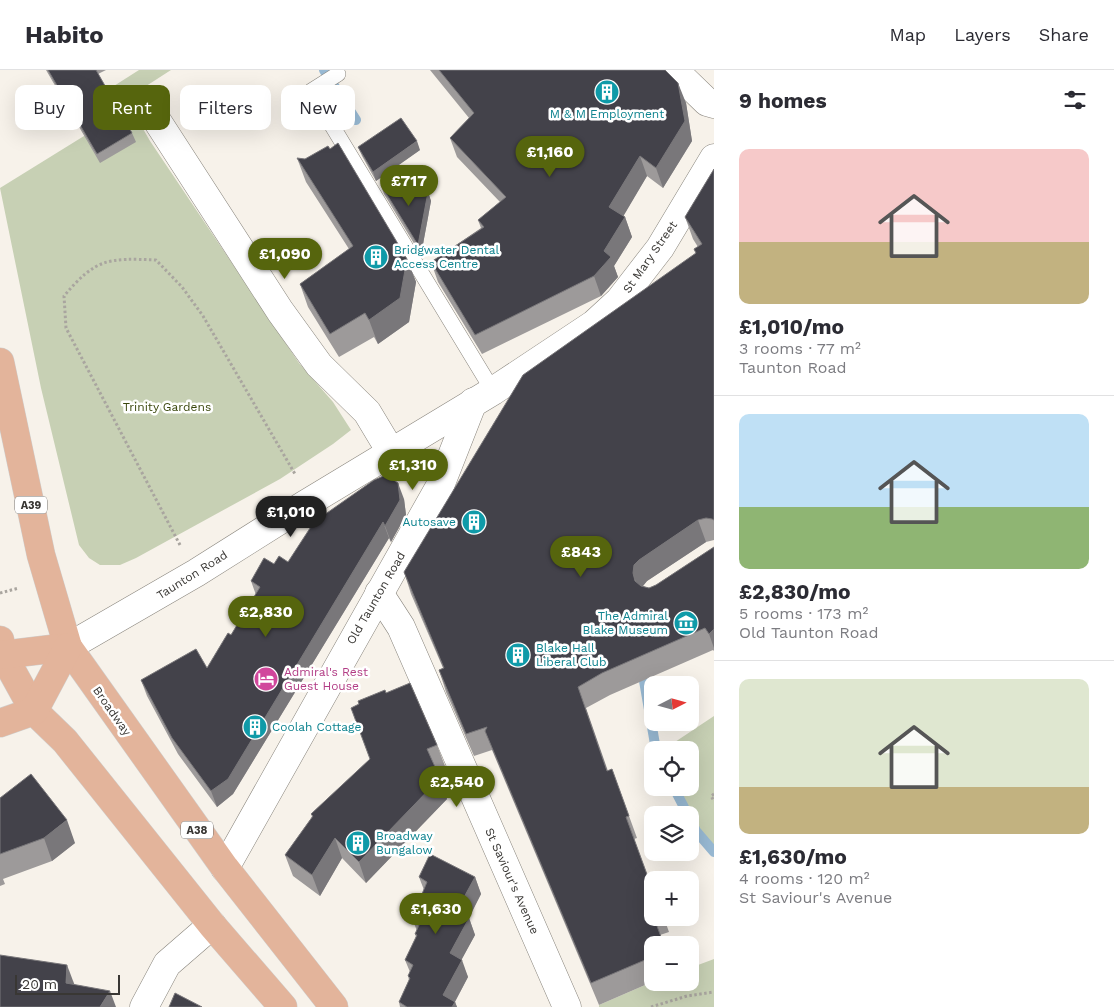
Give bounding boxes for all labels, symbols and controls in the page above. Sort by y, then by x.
text: Habito [25,21,104,49]
text: Map [889,24,926,45]
text: Layers [954,24,1011,45]
text: Share [1039,24,1089,45]
building icon: M & M Employment [594,79,620,105]
chip: Buy [15,85,83,130]
chip: Rent [93,85,170,130]
chip: Filters [180,85,271,130]
chip: New [281,85,355,130]
icon: filters [1061,86,1089,114]
text: 9 homes [739,88,827,113]
place label: M & M Employment [550,107,664,121]
pin: £1,160 [509,136,591,178]
text: £1,160 [527,142,573,161]
pin: £717 [379,164,439,207]
text: £717 [391,171,427,190]
icon: home [869,181,959,271]
street label: St Mary Street [620,218,680,296]
pin: £1,090 [244,238,326,280]
place label: Bridgwater Dental Access Centre [394,243,500,271]
text: £1,090 [259,244,311,263]
building icon: Bridgwater Dental Access Centre [363,244,389,270]
text: £1,010/mo [739,314,844,339]
text: 3 rooms · 77 m² [739,339,861,358]
text: Taunton Road [739,358,847,377]
park label: Trinity Gardens [123,400,211,414]
icon: home [869,447,959,537]
pin: £1,310 [372,448,454,491]
text: £1,310 [389,455,437,474]
road number: A39 [15,496,47,514]
pin: £1,010 [250,496,332,538]
text: £1,010 [267,502,315,521]
building icon: Autosave [461,509,487,535]
place label: Autosave [402,515,456,529]
pin: £843 [551,536,611,578]
text: £843 [561,542,601,561]
street label: Taunton Road [154,548,230,602]
street label: Old Taunton Road [344,549,408,647]
text: £2,830/mo [739,579,851,604]
pin: £2,830 [225,596,307,638]
text: £2,830 [239,602,293,621]
text: 5 rooms · 173 m² [739,604,868,623]
place label: The Admiral Blake Museum [582,609,668,637]
museum icon: The Admiral Blake Museum [673,610,699,636]
text: Old Taunton Road [739,623,878,642]
place label: Blake Hall Liberal Club [536,641,607,669]
building icon: Blake Hall Liberal Club [505,642,531,668]
place label: Admiral's Rest Guest House [284,665,368,693]
hotel icon: Admiral's Rest Guest House [253,666,279,692]
north arrow [644,676,699,731]
map controls [644,676,699,991]
street label: Broadway [90,684,134,739]
icon: home [869,712,959,802]
building icon: Coolah Cottage [242,714,268,740]
place label: Coolah Cottage [272,720,361,734]
button: locate [644,741,699,796]
pin: £2,540 [416,766,498,808]
text: £2,540 [430,772,484,791]
button: layers [644,806,699,861]
road number: A38 [181,822,213,838]
street label: St Saviour's Avenue [482,826,542,936]
place label: Broadway Bungalow [376,829,433,857]
building icon: Broadway Bungalow [345,830,371,856]
text: £1,630/mo [739,844,847,869]
text: 4 rooms · 120 m² [739,869,870,888]
button: + [644,871,699,926]
text: St Saviour's Avenue [739,888,892,907]
pin: £1,630 [395,892,477,935]
text: £1,630 [410,899,462,918]
button: − [644,936,699,991]
scale bar [15,972,120,995]
text: 20 m [22,976,57,992]

